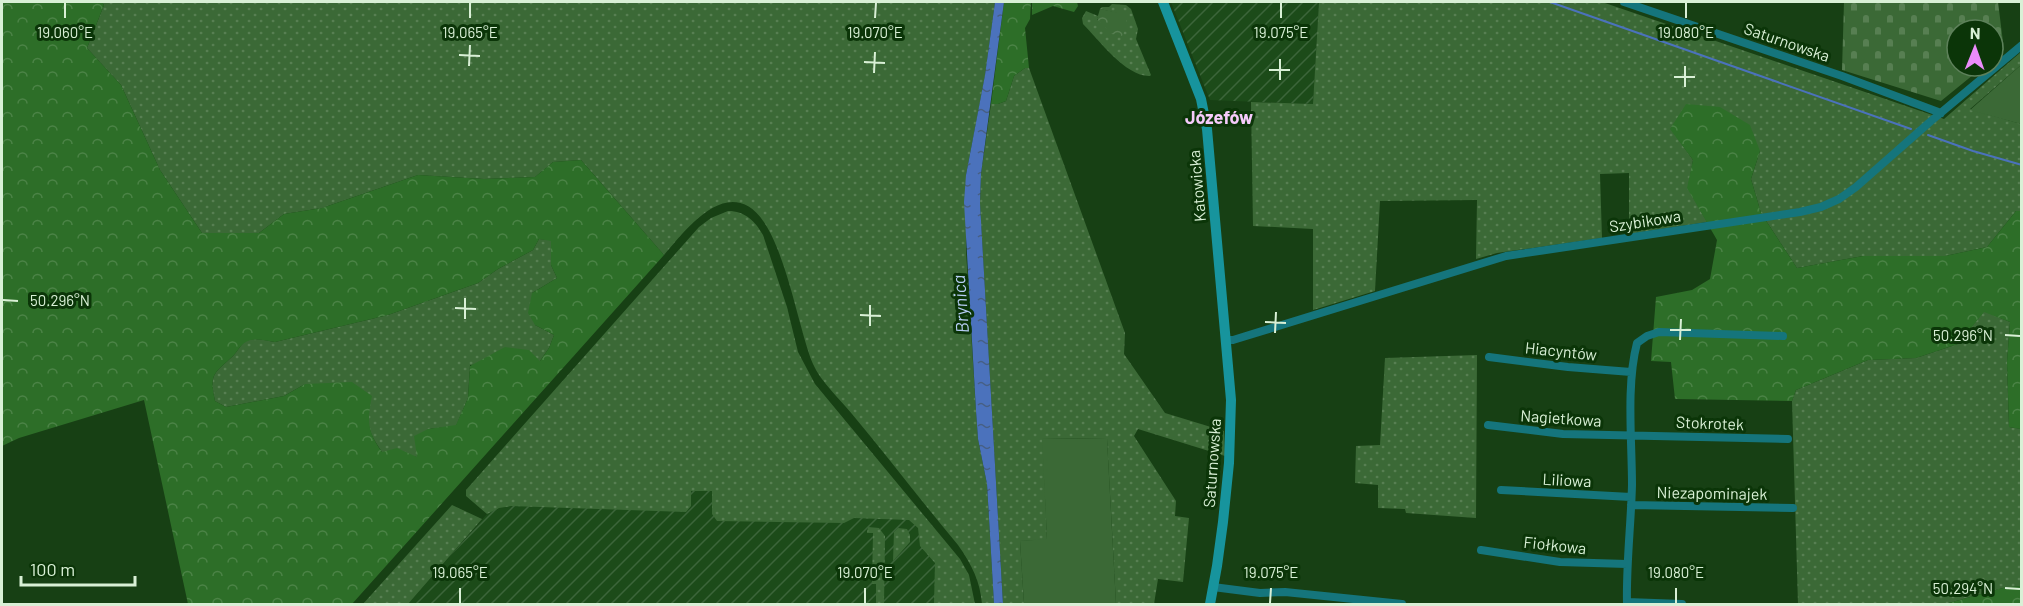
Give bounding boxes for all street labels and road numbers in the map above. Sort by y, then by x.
street label: Saturnowska [1742,18,1833,65]
street label: Katowicka [1184,149,1209,223]
street label: Szybikowa [1608,205,1682,236]
street label: Hiacyntów [1524,337,1598,364]
street label: Nagietkowa [1520,405,1602,430]
street label: Stokrotek [1676,412,1744,433]
street label: Saturnowska [1199,418,1224,508]
street label: Liliowa [1542,469,1592,490]
street label: Niezapominajek [1656,482,1768,503]
street label: Fiołkowa [1523,532,1587,557]

